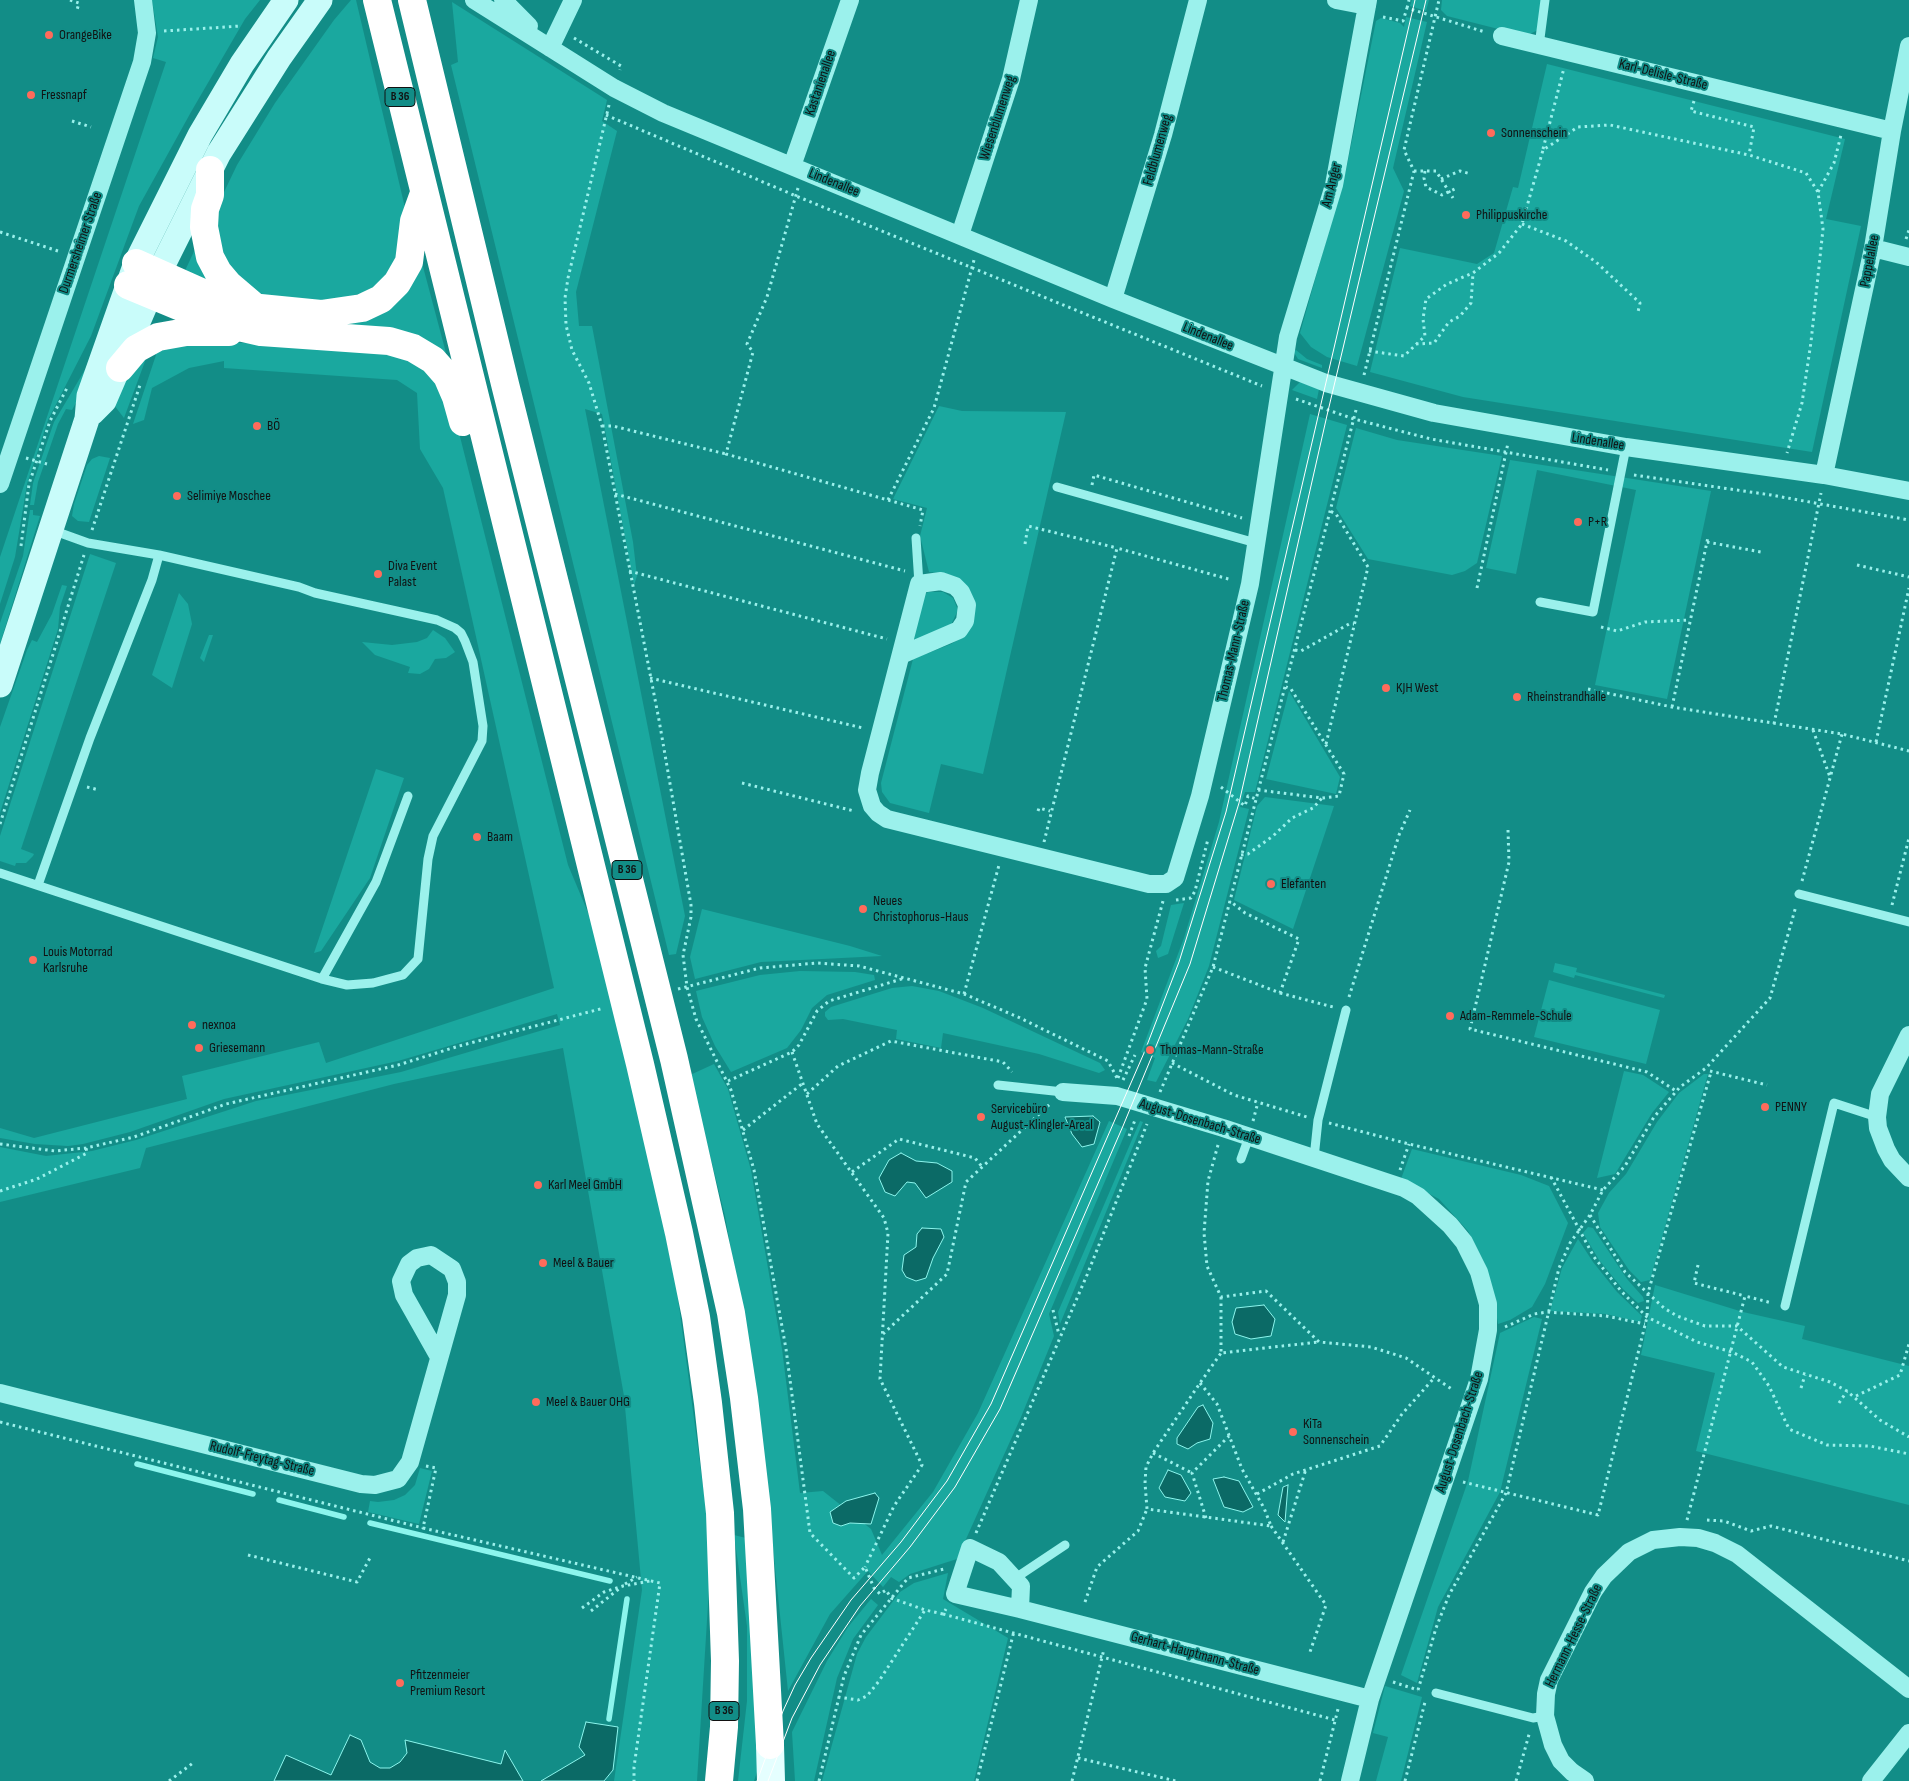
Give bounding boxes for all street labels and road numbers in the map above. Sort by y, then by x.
street label: Kastanienallee [802,48,840,118]
street label: Karl-Delisle-Straße [1617,56,1709,94]
street label: Wiesenblumenweg [976,74,1020,162]
road number: B 36 [385,88,415,106]
street label: Feldblumenweg [1140,113,1176,187]
street label: Am Anger [1318,161,1346,209]
street label: Lindenallee [806,165,862,201]
street label: Durmersheimer Straße [56,190,106,296]
street label: Pappelallee [1857,233,1883,289]
street label: Lindenallee [1180,319,1236,355]
street label: Lindenallee [1570,430,1626,454]
street label: Thomas-Mann-Straße [1214,599,1254,703]
road number: B 36 [612,860,642,880]
street label: August-Dosenbach-Straße [1137,1096,1263,1148]
street label: August-Dosenbach-Straße [1433,1370,1487,1494]
street label: Rudolf-Freytag-Straße [208,1438,316,1480]
street label: Hermann-Hesse-Straße [1542,1582,1606,1690]
street label: Gerhart-Hauptmann-Straße [1129,1629,1261,1679]
road number: B 36 [709,1702,739,1720]

